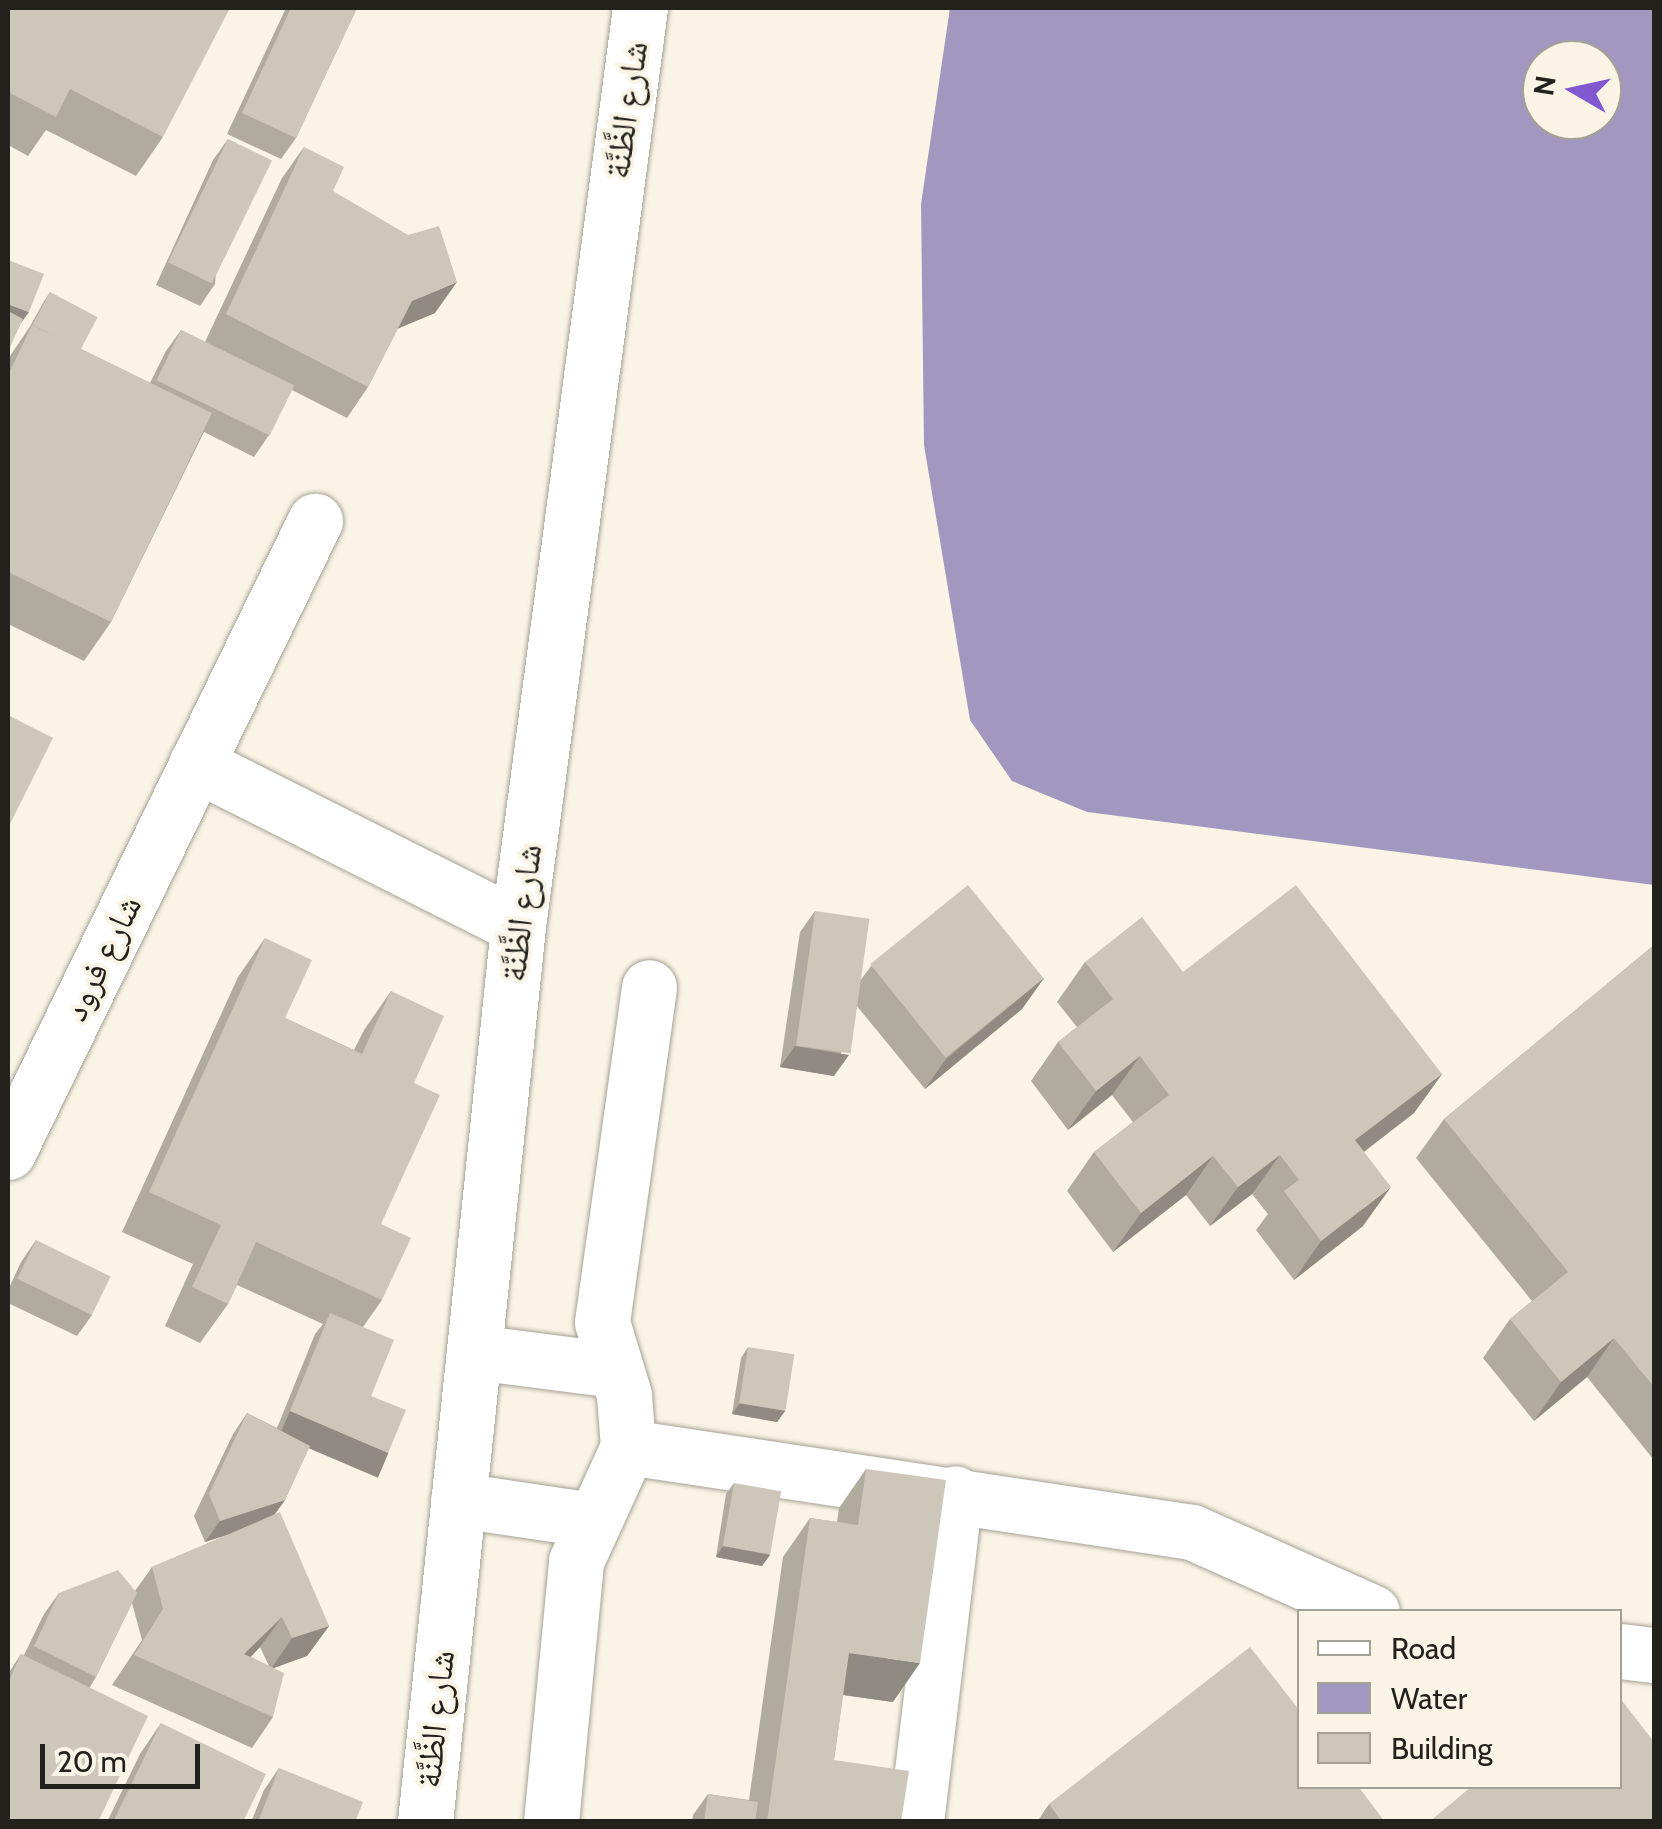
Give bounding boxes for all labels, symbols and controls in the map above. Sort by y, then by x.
street label: شارع الظَّنَّة [596,39,656,181]
north arrow [1522,40,1622,140]
text: N [1526,73,1563,98]
street label: شارع الظَّنَّة [492,842,550,984]
street label: شارع فرود [54,889,150,1027]
legend [1297,1609,1622,1789]
text: Road [1391,1630,1456,1667]
street label: شارع الظَّنَّة [407,1648,463,1790]
text: Water [1391,1680,1467,1717]
scale bar [45,1724,205,1786]
text: Building [1391,1730,1493,1767]
text: 20 m [57,1743,127,1780]

